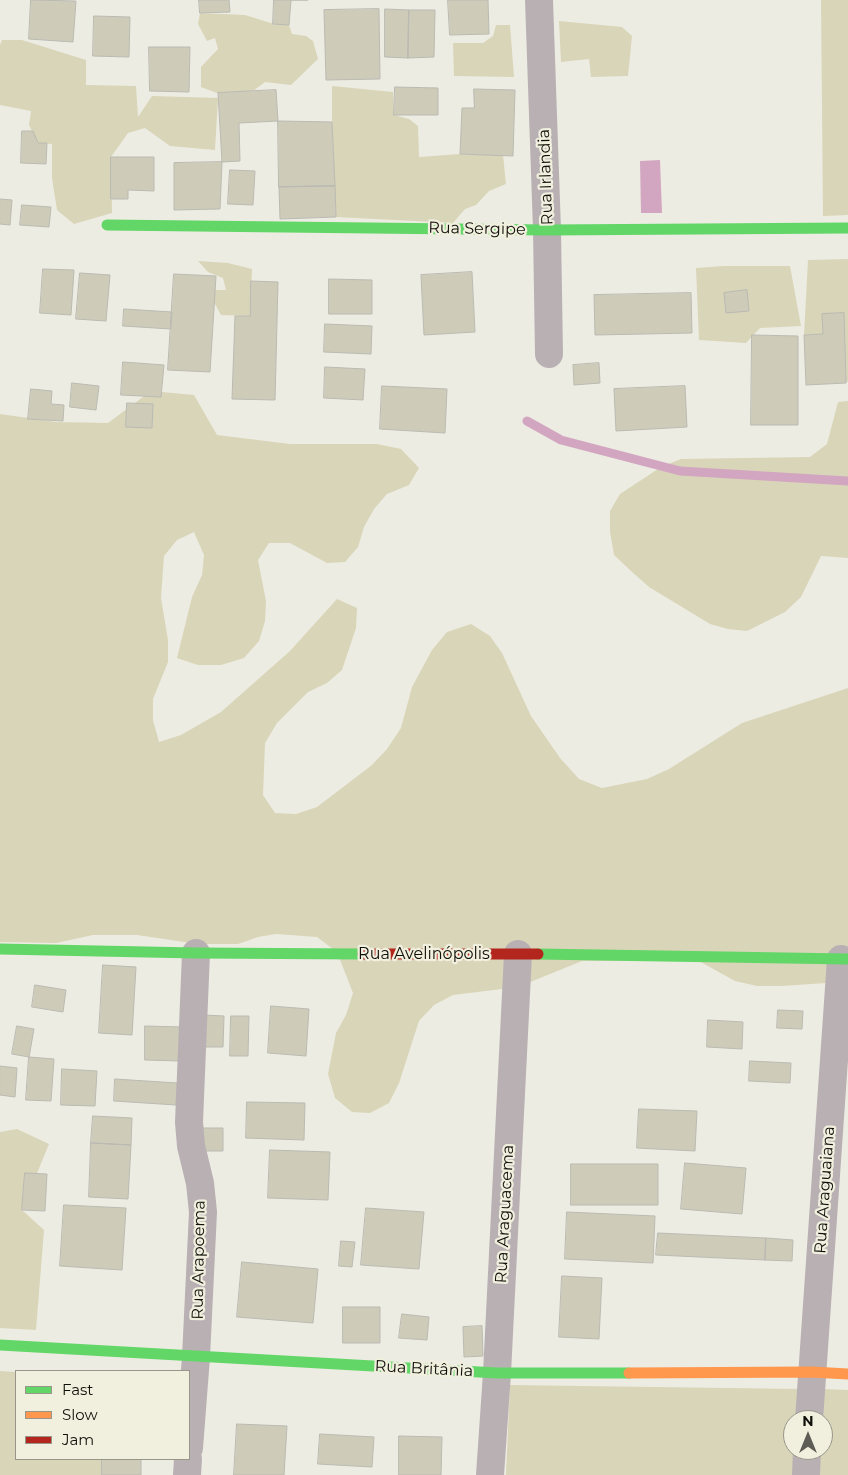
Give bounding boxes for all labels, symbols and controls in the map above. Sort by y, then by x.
street label: Rua Irlandia [535,129,557,225]
street label: Rua Sergipe [428,219,526,239]
street label: Rua Avelinópolis [358,944,490,964]
street label: Rua Araguaiana [811,1126,839,1254]
street label: Rua Araguacema [492,1144,518,1284]
street label: Rua Arapoema [188,1200,210,1320]
street label: Rua Britânia [374,1357,474,1381]
legend [15,1370,190,1460]
text: Fast [62,1380,93,1399]
text: Slow [62,1405,98,1424]
north arrow [783,1410,833,1460]
text: N [802,1412,814,1430]
text: Jam [62,1430,94,1449]

